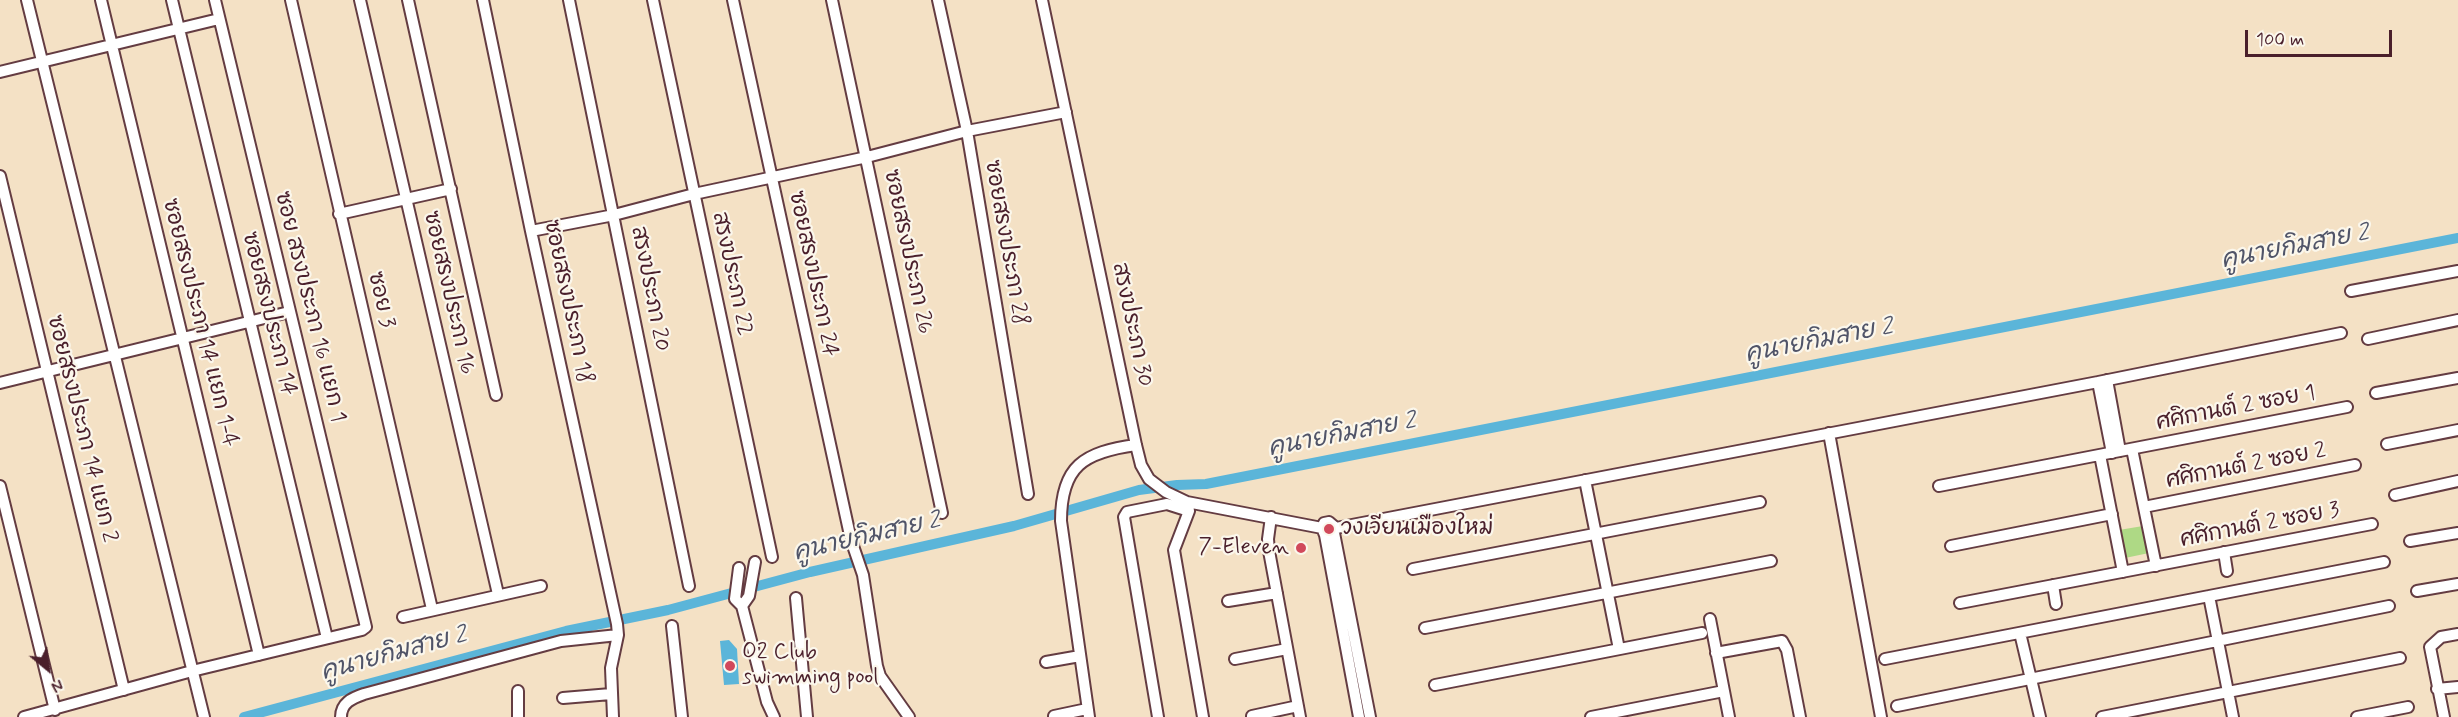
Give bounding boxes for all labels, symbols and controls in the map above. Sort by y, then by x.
scale bar [2248,18,2395,56]
text: 100 m [2256,28,2304,52]
street label: ซอยสรงประภา 28 [977,158,1033,328]
street label: ซอยสรงประภา 26 [877,167,937,337]
street label: ซอย สรงประภา 16 แยก 1 [268,189,350,425]
street label: ซอยสรงประภา 24 [782,189,842,359]
street label: ซอยสรงประภา 14 แยก 1-4 [155,196,243,450]
street label: ซอยสรงประภา 16 [416,209,480,377]
street label: สรงประภา 22 [705,210,757,338]
street label: ซอยสรงประภา 18 [537,218,597,386]
water label: คูนายกิมสาย 2 [2219,220,2371,276]
street label: สรงประภา 20 [624,224,674,354]
street label: ซอยสรงประภา 14 [235,229,301,399]
street label: สรงประภา 30 [1105,261,1157,389]
street label: ซอย 3 [361,269,399,331]
street label: ซอยสรงประภา 14 แยก 2 [40,313,122,545]
water label: คูนายกิมสาย 2 [1743,314,1895,370]
street label: ศศิกานต์ 2 ซอย 1 [2154,381,2318,437]
water label: คูนายกิมสาย 2 [1266,408,1418,464]
street label: ศศิกานต์ 2 ซอย 2 [2164,439,2328,495]
street label: ศศิกานต์ 2 ซอย 3 [2178,498,2342,554]
water label: คูนายกิมสาย 2 [791,507,943,569]
place label: วงเวียนเมืองใหม่ [1341,516,1493,542]
marker: วงเวียนเมืองใหม่ [1322,522,1336,536]
place label: 7-Eleven [1199,535,1289,561]
marker: 7-Eleven [1294,541,1308,555]
water label: คูนายกิมสาย 2 [318,622,470,688]
north arrow [18,639,78,699]
place label: O2 Club swimming pool [742,640,879,692]
marker: O2 Club swimming pool [723,659,737,673]
text: N [47,673,67,697]

